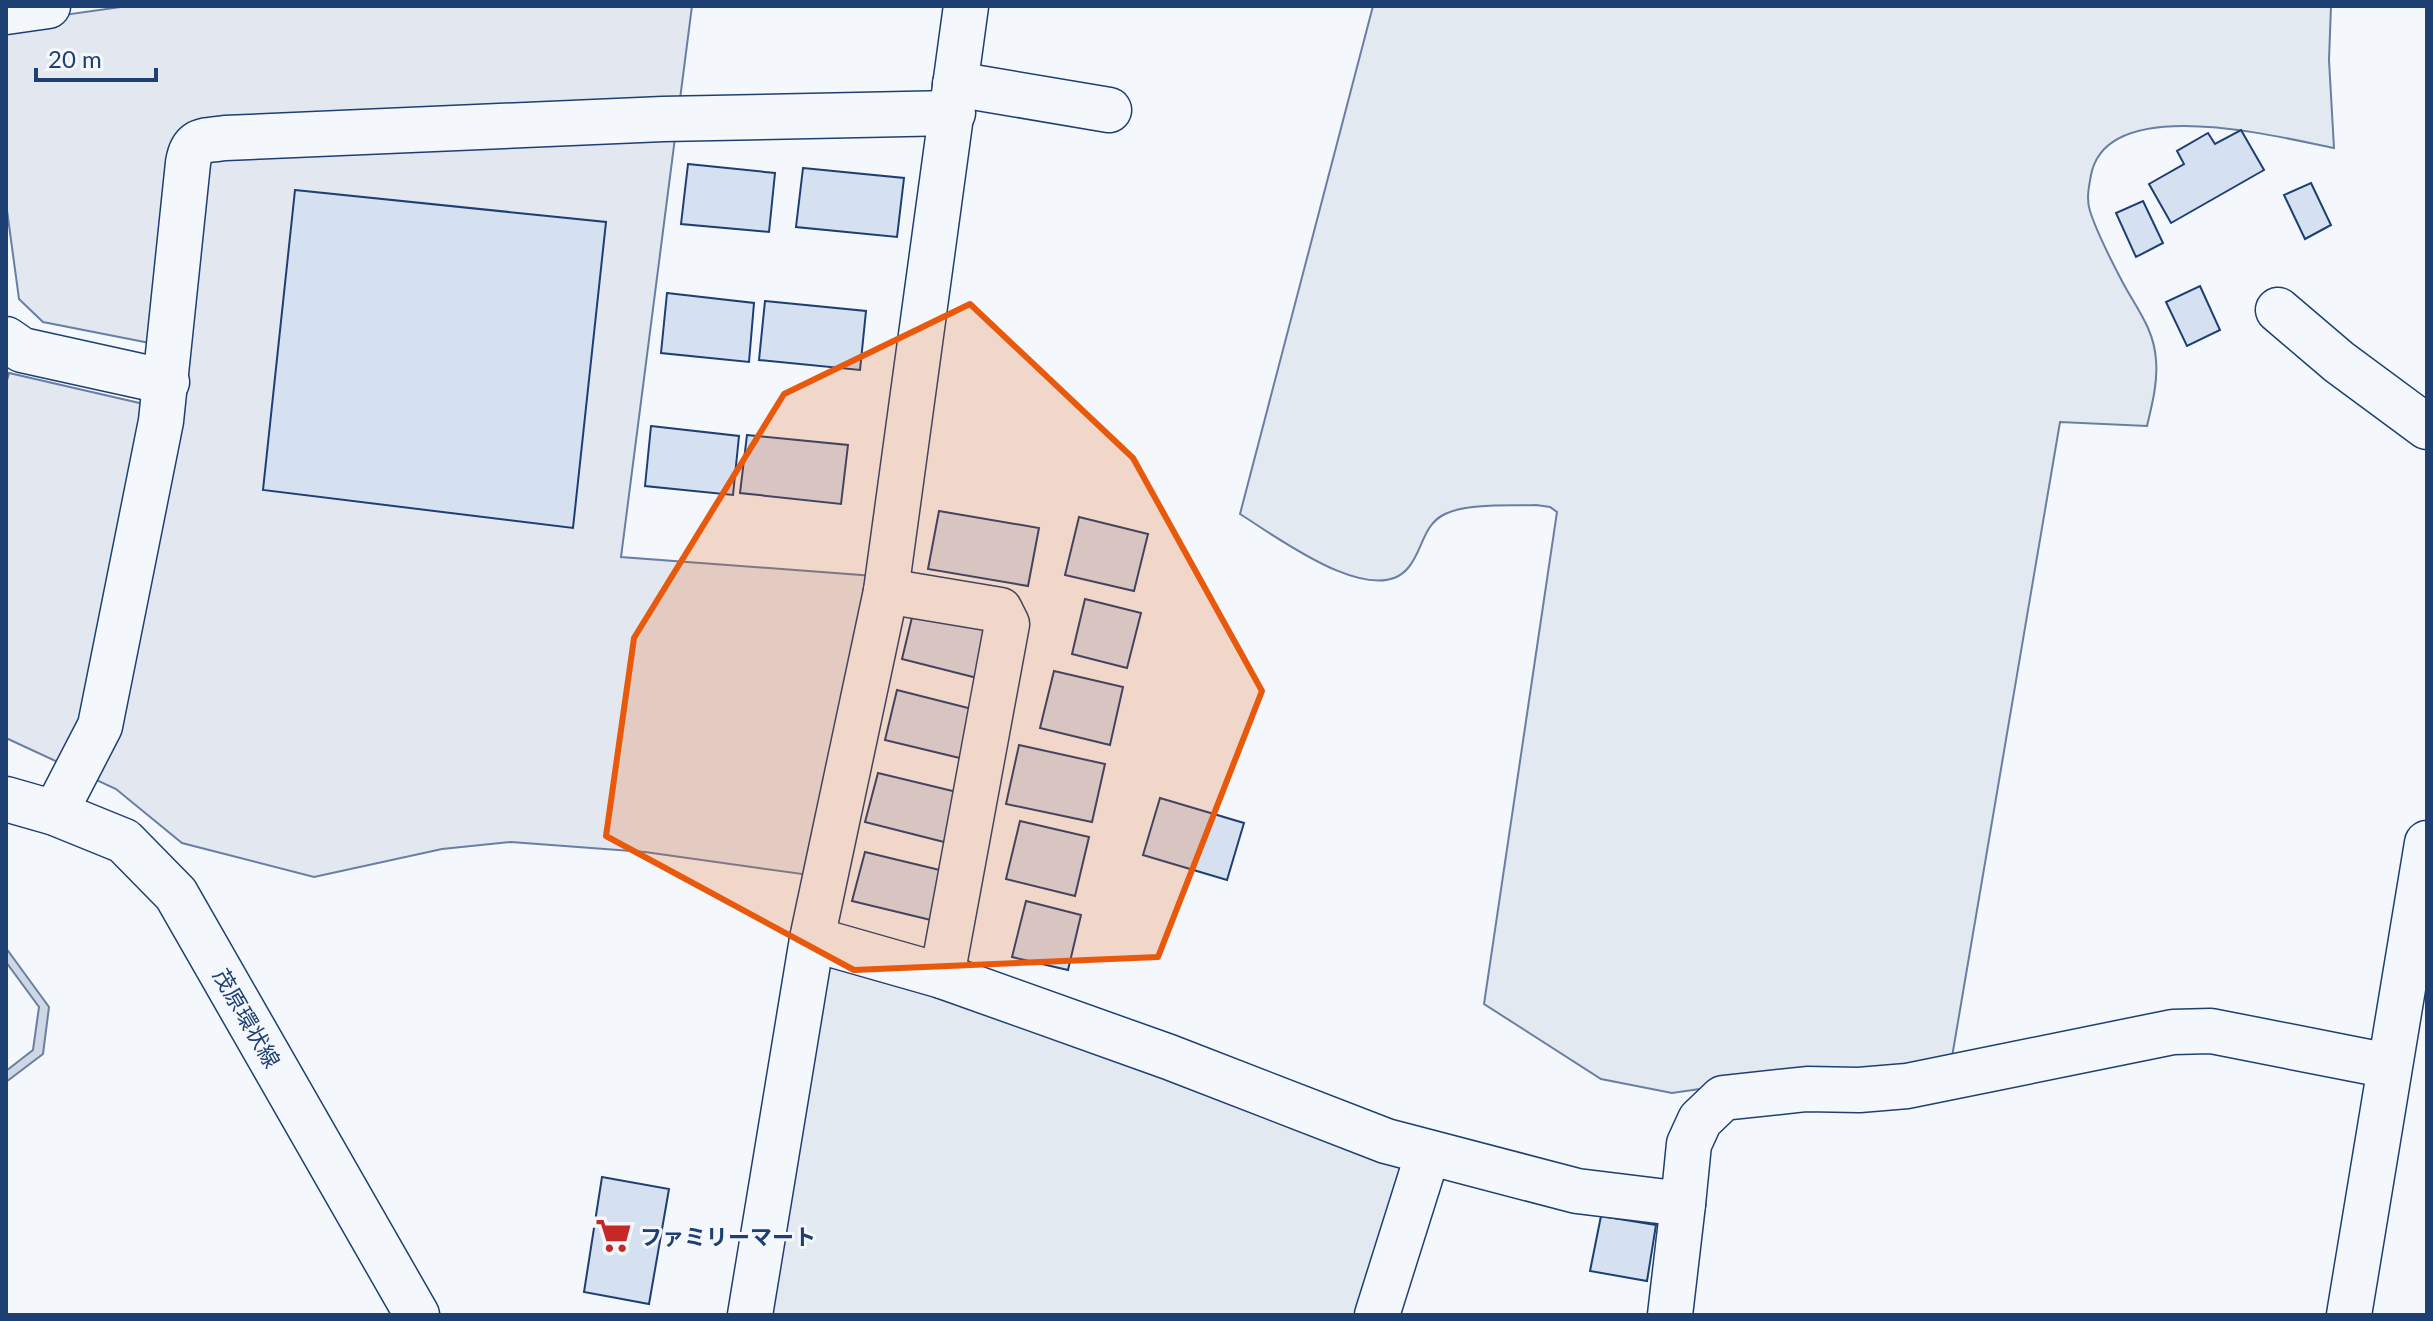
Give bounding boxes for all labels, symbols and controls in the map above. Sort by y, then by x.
scale bar [36,32,156,82]
text: 20 m [48,44,102,73]
street label: 茂原環状線 [208,964,286,1072]
supermarket icon: ファミリーマート [595,1217,633,1255]
place label: ファミリーマート [640,1223,816,1250]

